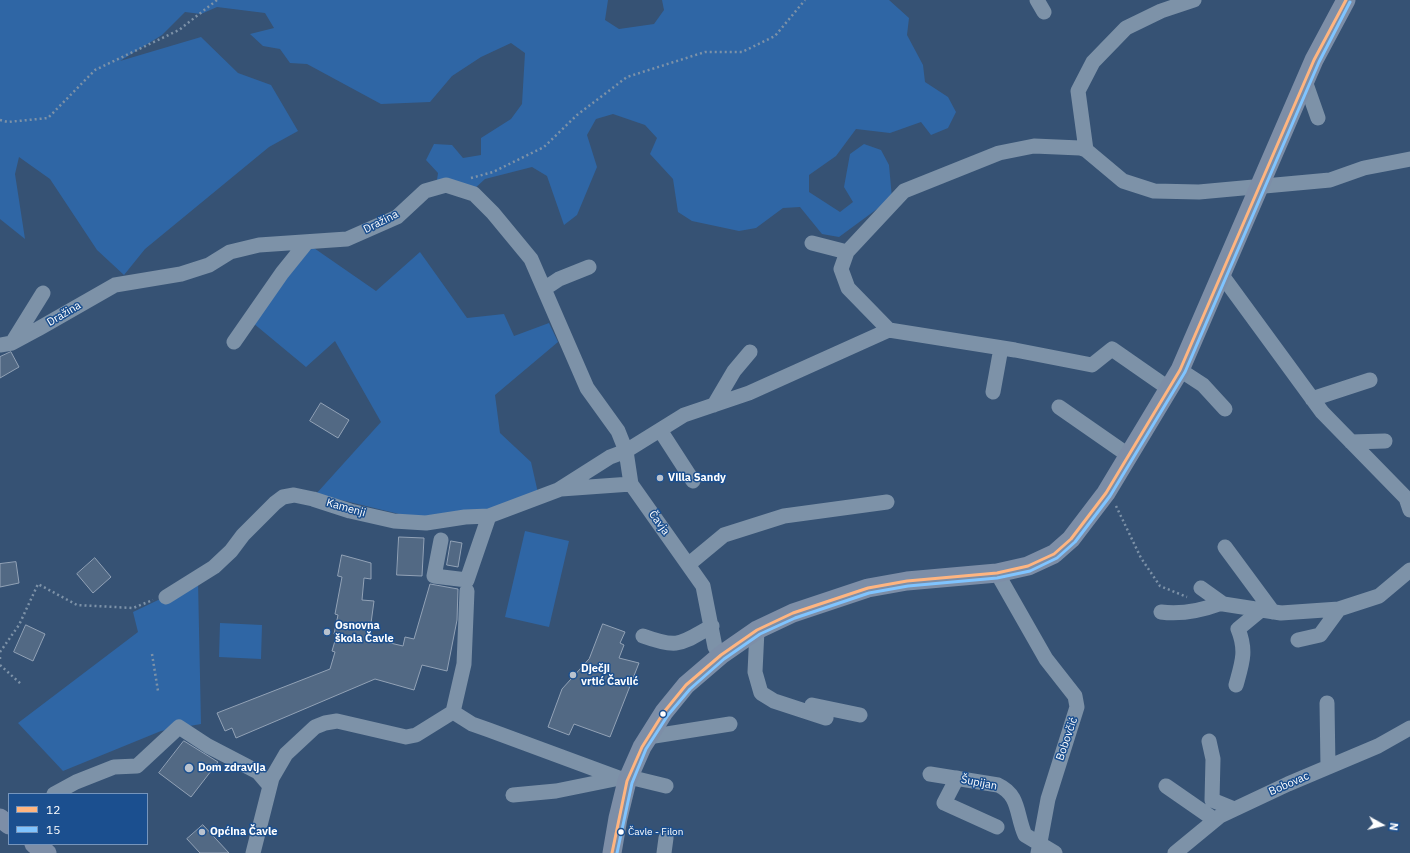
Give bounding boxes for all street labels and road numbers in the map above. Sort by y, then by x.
street label: Dražina [361,208,401,236]
street label: Dražina [45,299,83,329]
street label: Kamenji [325,496,367,520]
street label: Čavja [646,508,672,538]
street label: Bobovčić [1053,716,1081,762]
street label: Bobovac [1267,769,1311,799]
street label: Šupijan [960,773,998,793]

